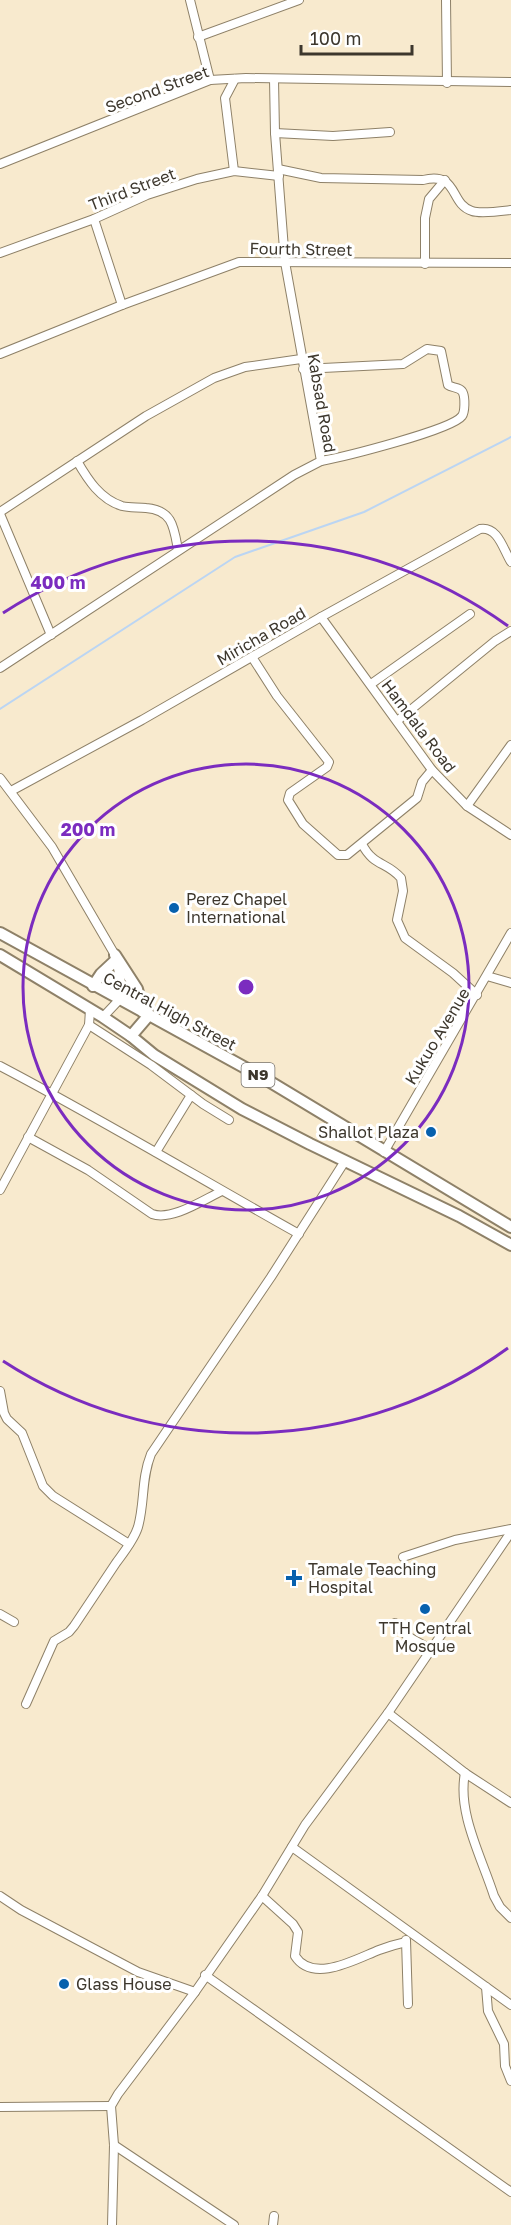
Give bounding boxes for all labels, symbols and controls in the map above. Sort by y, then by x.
scale bar [301,18,412,56]
text: 100 m [310,27,361,49]
street label: Second Street [102,61,212,117]
street label: Third Street [86,163,178,215]
street label: Fourth Street [249,238,353,260]
street label: Kabsad Road [303,352,341,454]
text: 400 m [31,571,85,593]
street label: Miricha Road [213,602,309,670]
street label: Hamdala Road [377,675,461,777]
text: 200 m [61,818,115,840]
place label: Perez Chapel International [186,889,287,927]
marker: Perez Chapel International [167,901,181,915]
street label: Central High Street [100,967,240,1055]
centre of rings [236,977,256,997]
street label: Kukuo Avenue [400,984,474,1088]
road number: N9 [242,1063,274,1087]
place label: Shallot Plaza [318,1122,419,1142]
marker: Shallot Plaza [424,1125,438,1139]
place label: Tamale Teaching Hospital [308,1559,436,1597]
marker: Tamale Teaching Hospital [285,1569,303,1587]
marker: TTH Central Mosque [418,1602,432,1616]
place label: TTH Central Mosque [378,1618,472,1656]
place label: Glass House [76,1974,172,1994]
marker: Glass House [57,1977,71,1991]

